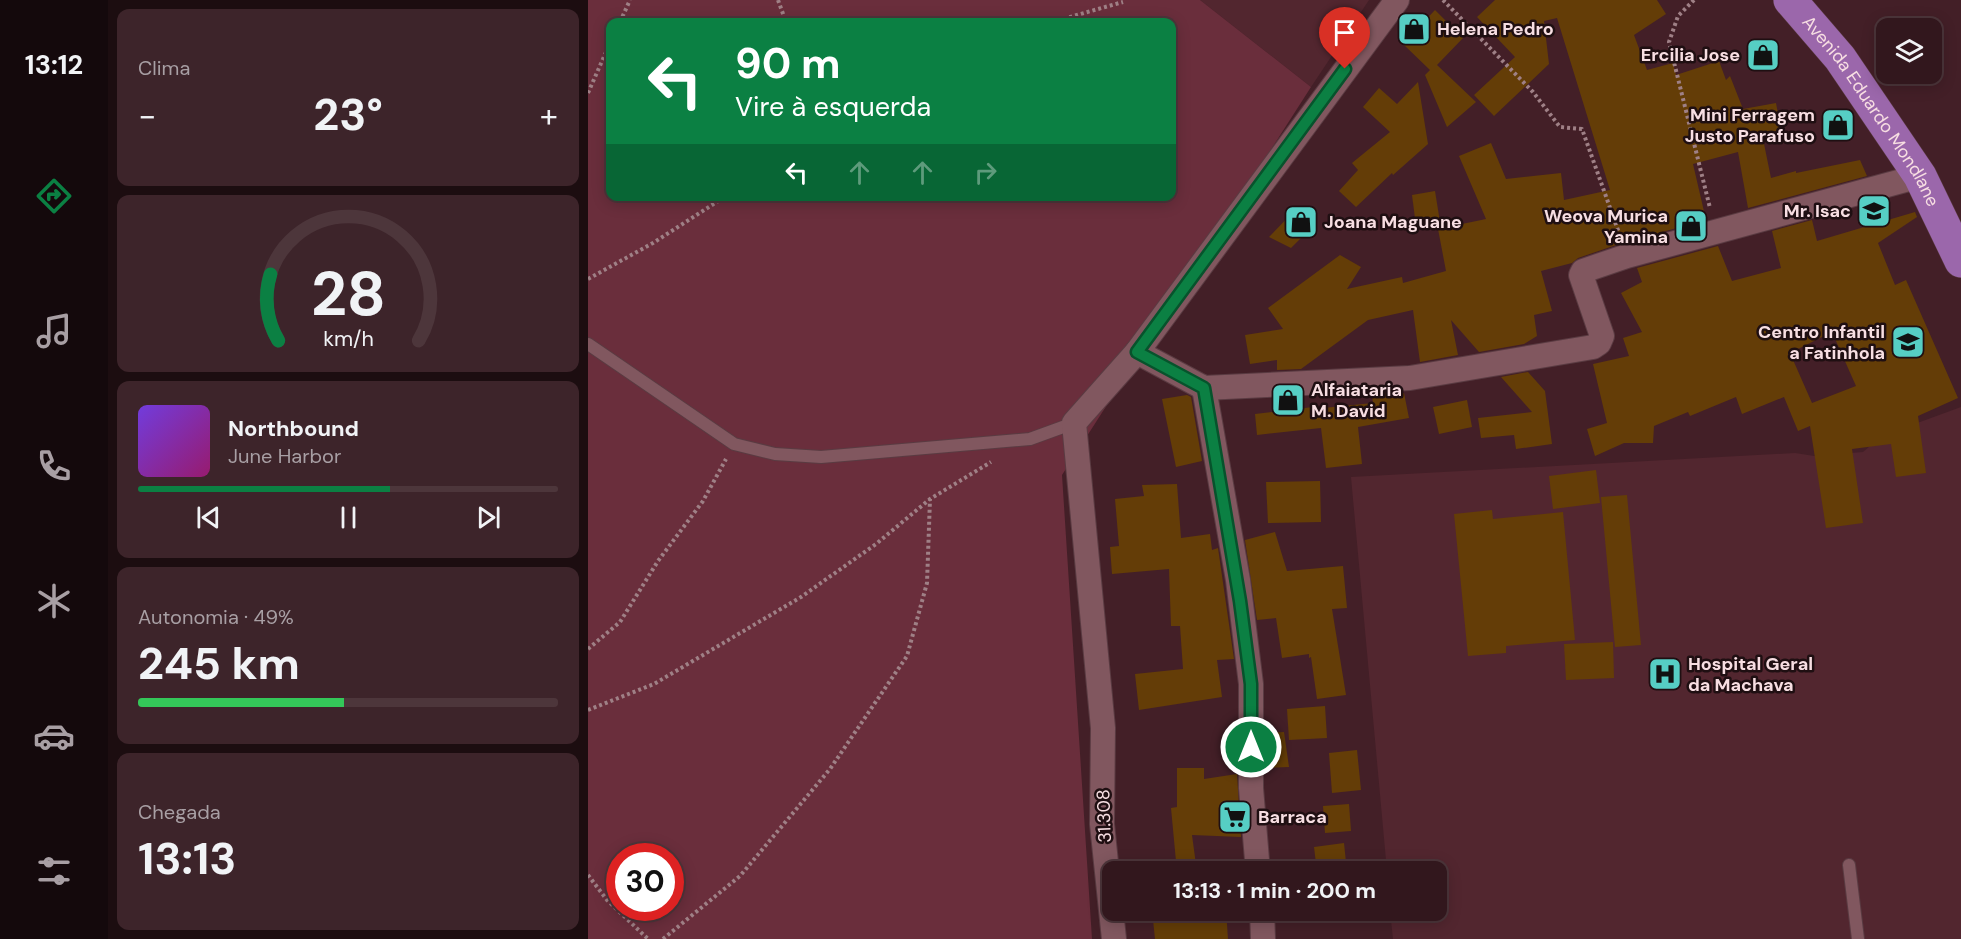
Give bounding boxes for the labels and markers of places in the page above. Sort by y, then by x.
pin [1319,7,1370,69]
shop icon: Helena Pedro [1396,11,1432,47]
place label: Helena Pedro [1437,17,1554,41]
shop icon: Ercilia Jose [1745,37,1781,73]
place label: Ercilia Jose [1641,43,1740,67]
place label: Mini Ferragem Justo Parafuso [1685,103,1815,148]
shop icon: Mini Ferragem Justo Parafuso [1820,107,1856,143]
school or university icon: Mr. Isac [1856,193,1892,229]
place label: Mr. Isac [1784,199,1851,223]
shop icon: Joana Maguane [1283,204,1319,240]
place label: Weova Murica Yamina [1544,204,1668,249]
shop icon: Weova Murica Yamina [1673,208,1709,244]
place label: Joana Maguane [1324,210,1462,234]
place label: Centro Infantil a Fatinhola [1758,320,1885,365]
school or university icon: Centro Infantil a Fatinhola [1890,324,1926,360]
place label: Alfaiataria M. David [1311,378,1402,423]
shop icon: Alfaiataria M. David [1270,382,1306,418]
place label: Hospital Geral da Machava [1688,652,1813,697]
hospital icon: Hospital Geral da Machava [1647,656,1683,692]
supermarket icon: Barraca [1217,799,1253,835]
place label: Barraca [1258,805,1327,829]

